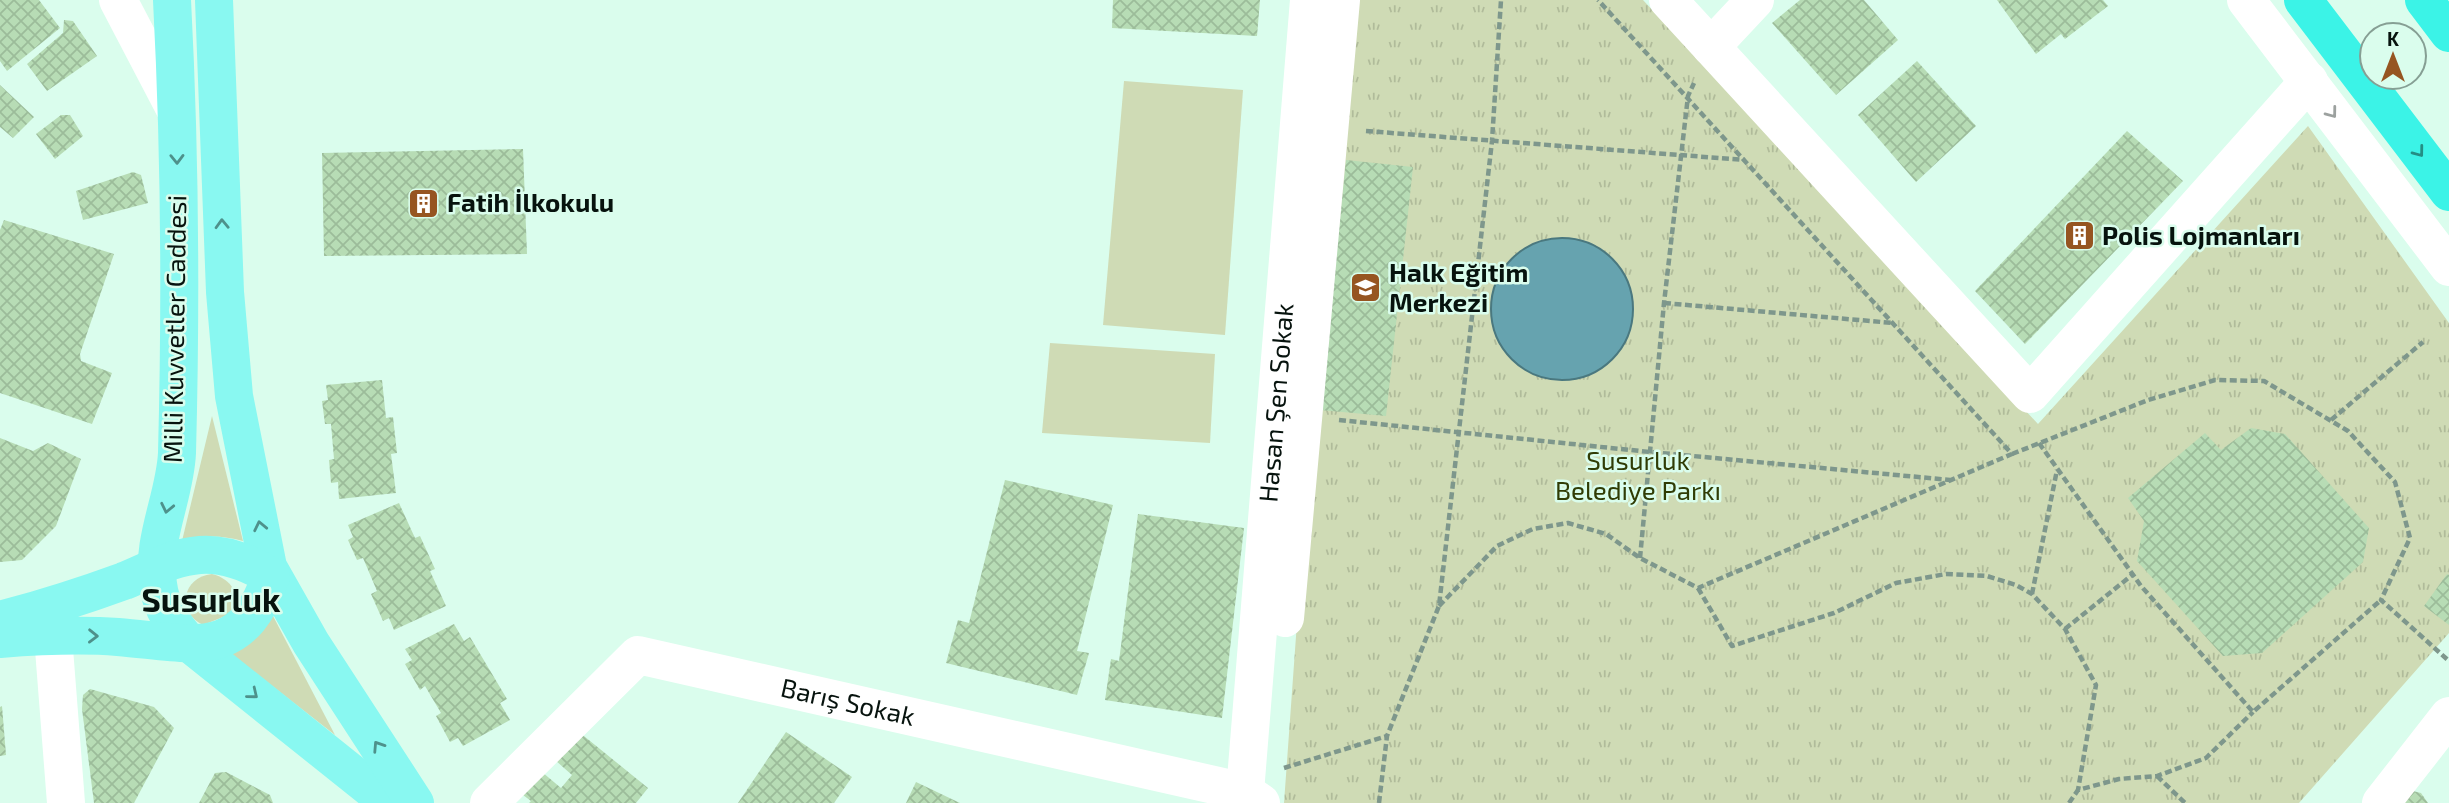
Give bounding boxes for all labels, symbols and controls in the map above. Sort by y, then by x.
north arrow [2358,21,2428,91]
text: K [2387,27,2399,50]
one-way arrow [2324,105,2337,117]
one-way arrow [2410,144,2423,156]
one-way arrow [169,153,184,164]
building icon: Fatih İlkokulu [407,186,441,220]
place label: Fatih İlkokulu [447,186,614,217]
street label: Milli Kuvvetler Caddesi [156,195,191,463]
one-way arrow [215,218,230,229]
building icon: Polis Lojmanları [2062,219,2096,253]
place label: Polis Lojmanları [2102,219,2300,250]
place label: Halk Eğitim Merkezi [1389,256,1528,317]
school or university icon: Halk Eğitim Merkezi [1349,271,1383,305]
street label: Hasan Şen Sokak [1251,302,1298,504]
park label: Susurluk Belediye Parkı [1555,444,1721,505]
one-way arrow [161,502,176,514]
one-way arrow [254,520,269,532]
district label: Susurluk [142,579,281,619]
one-way arrow [87,629,98,644]
street label: Barış Sokak [778,671,918,731]
one-way arrow [245,686,257,699]
one-way arrow [374,741,386,754]

